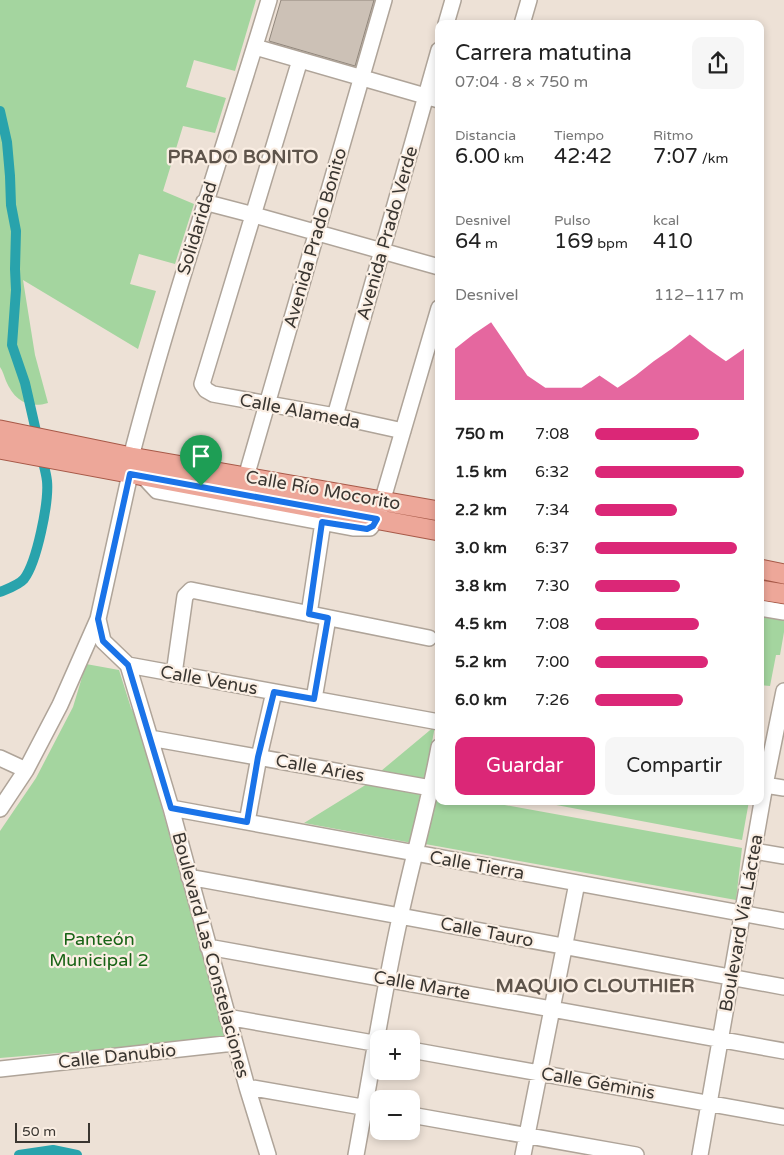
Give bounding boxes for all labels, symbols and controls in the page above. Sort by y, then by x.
button: share [692,37,744,89]
text: Carrera matutina [455,40,632,66]
text: 07:04 · 8 × 750 m [455,72,588,92]
text: Distancia [455,127,516,144]
text: Tiempo [554,127,604,144]
text: Ritmo [653,127,693,144]
street label: Avenida Prado Verde [352,144,422,322]
text: 6.00 [455,144,500,169]
text: 42:42 [554,144,612,169]
text: 7:07 [653,144,698,169]
street label: Avenida Prado Bonito [279,145,351,331]
district label: PRADO BONITO [168,146,318,168]
text: km [500,150,524,167]
text: /km [698,150,728,167]
street label: Solidaridad [172,179,222,277]
text: Desnivel [455,212,511,229]
text: Pulso [554,212,591,229]
text: kcal [653,212,679,229]
text: 64 [455,229,481,254]
text: 169 [554,229,594,254]
text: 410 [653,229,693,254]
text: m [481,235,498,252]
text: bpm [594,235,628,252]
text: Desnivel [455,285,519,305]
text: 112–117 m [654,285,744,305]
street label: Calle Alameda [238,389,362,433]
text: 750 m [455,424,504,444]
text: 7:08 [535,424,569,444]
pin [180,435,222,486]
icon: arrive [187,442,215,470]
text: 1.5 km [455,462,507,482]
text: 6:32 [535,462,569,482]
street label: Calle Río Mocorito [244,466,402,514]
text: 2.2 km [455,500,507,520]
text: 7:34 [535,500,569,520]
text: 3.0 km [455,538,507,558]
text: 6:37 [535,538,569,558]
text: 3.8 km [455,576,507,596]
text: 7:30 [535,576,569,596]
text: 4.5 km [455,614,507,634]
text: 7:08 [535,614,569,634]
text: 5.2 km [455,652,507,672]
text: 7:00 [535,652,569,672]
street label: Calle Venus [159,661,259,699]
text: 6.0 km [455,690,507,710]
text: 7:26 [535,690,569,710]
button: Guardar [455,737,595,795]
button: Compartir [605,737,744,795]
street label: Calle Aries [274,749,366,787]
street label: Boulevard Las Constelaciones [168,830,254,1080]
street label: Boulevard Vía Láctea [715,833,767,1013]
street label: Calle Tierra [428,846,526,884]
street label: Calle Tauro [438,912,536,952]
park label: Panteón Municipal 2 [49,928,149,971]
street label: Calle Marte [372,966,472,1004]
district label: MAQUIO CLOUTHIER [496,975,694,997]
map controls [370,1030,420,1140]
button: + [370,1030,420,1080]
street label: Calle Danubio [57,1039,177,1073]
street label: Calle Géminis [539,1062,657,1104]
button: − [370,1090,420,1140]
scale bar [15,1120,90,1143]
text: 50 m [22,1123,56,1140]

